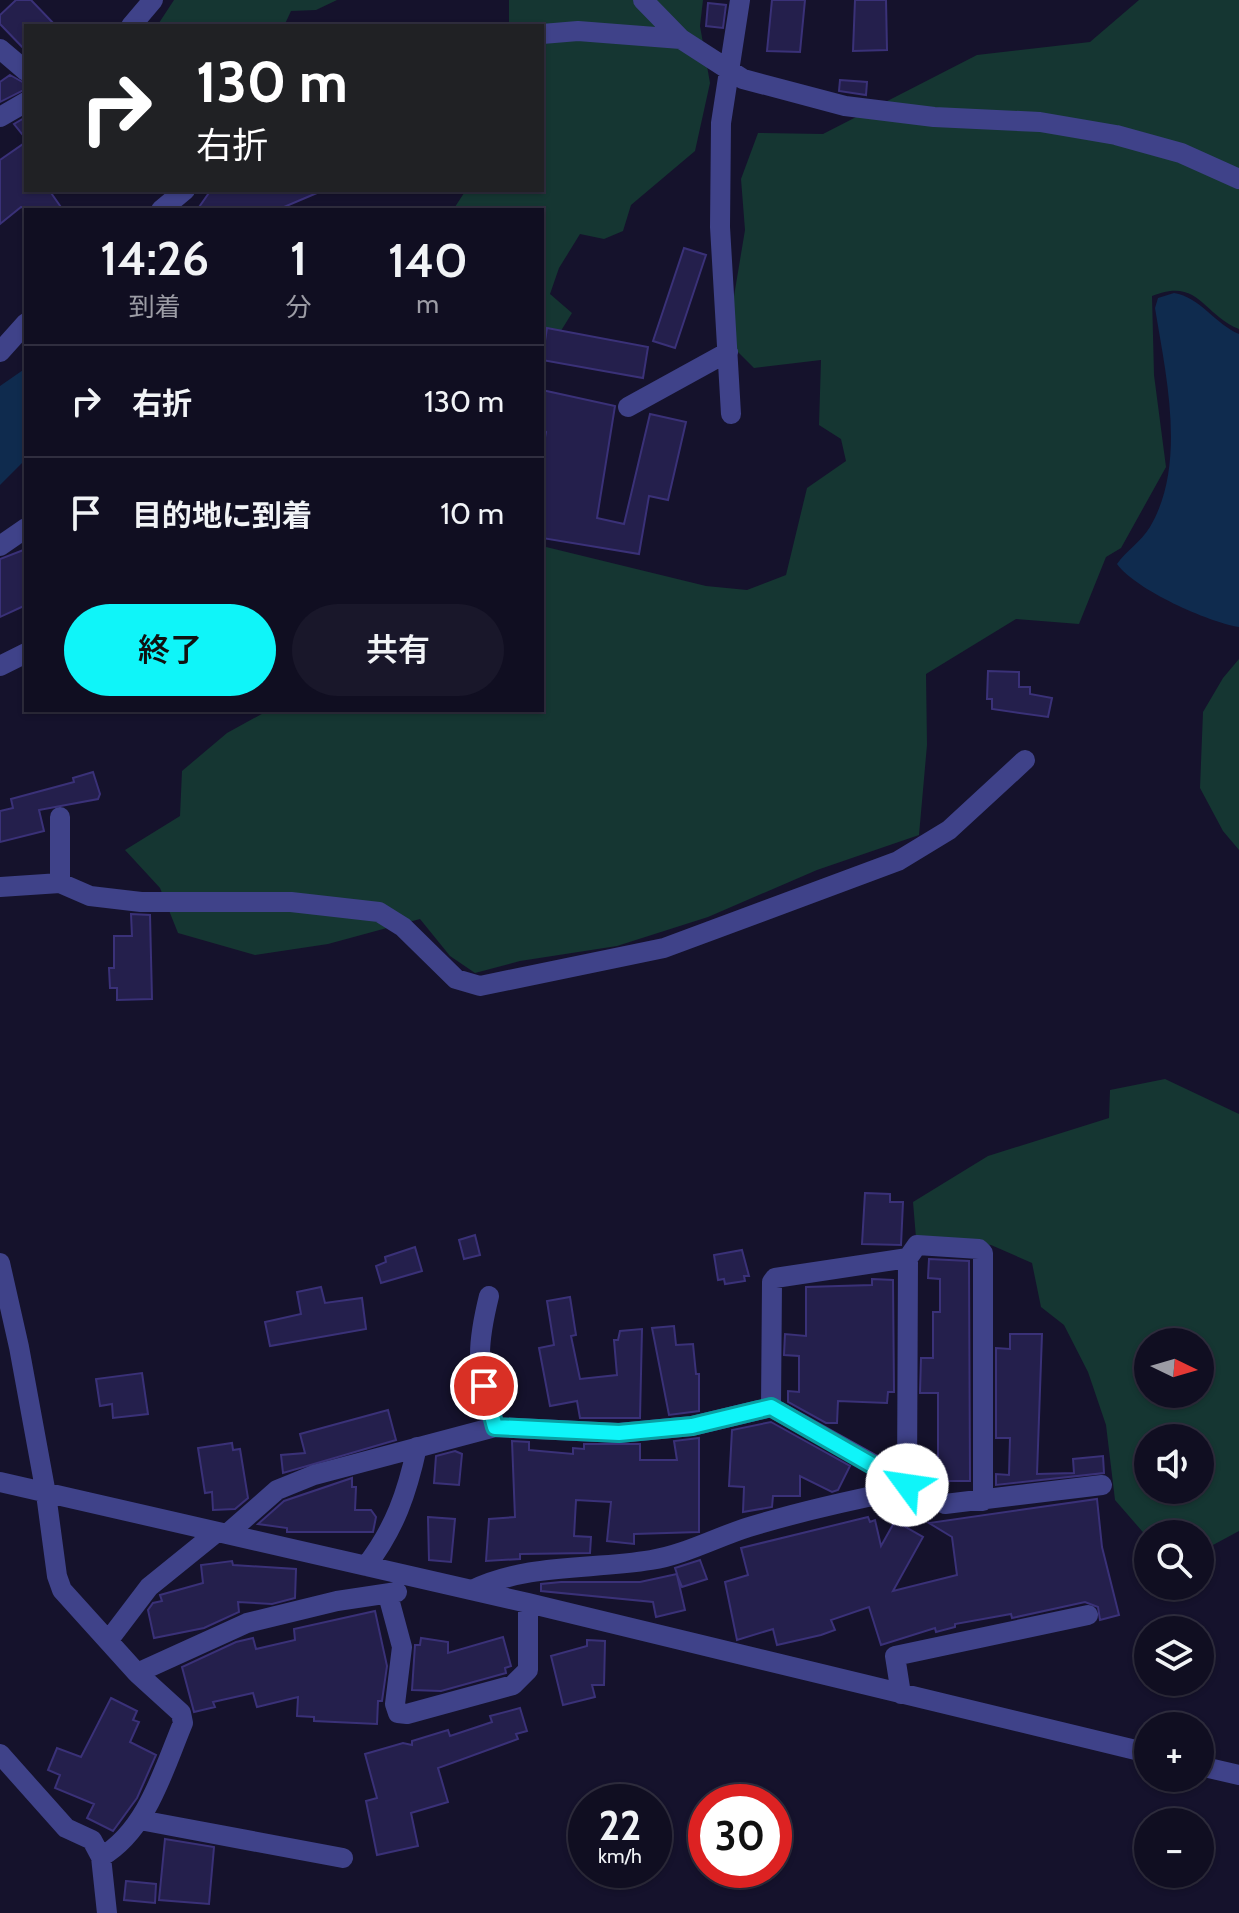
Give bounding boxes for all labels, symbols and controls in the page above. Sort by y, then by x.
text: 130 m [196,48,348,116]
icon: right [64,56,168,160]
text: 右折 [196,123,268,167]
text: 14:26 [100,229,209,287]
text: 1 [290,229,307,287]
text: 140 [388,231,468,289]
text: m [416,288,439,320]
text: 到着 [129,291,181,323]
text: 分 [286,291,312,323]
icon: right [64,379,108,423]
text: 130 m [424,383,504,420]
text: 右折 [132,385,192,422]
icon: arrive [64,491,108,535]
text: 10 m [440,495,504,532]
text: 目的地に到着 [132,497,312,534]
button: 終了 [64,604,276,696]
button: 共有 [292,604,504,696]
north arrow [1134,1328,1214,1408]
map controls [1134,1328,1214,1888]
pin [450,1352,518,1420]
icon: arrive [462,1364,506,1408]
button: sound [1134,1424,1214,1504]
position arrow [865,1443,949,1527]
button: search [1134,1520,1214,1600]
button: layers [1134,1616,1214,1696]
button: + [1134,1712,1214,1792]
speed limit sign: 30 [688,1784,792,1888]
text: 22 [599,1801,641,1850]
button: − [1134,1808,1214,1888]
text: km/h [598,1844,642,1868]

